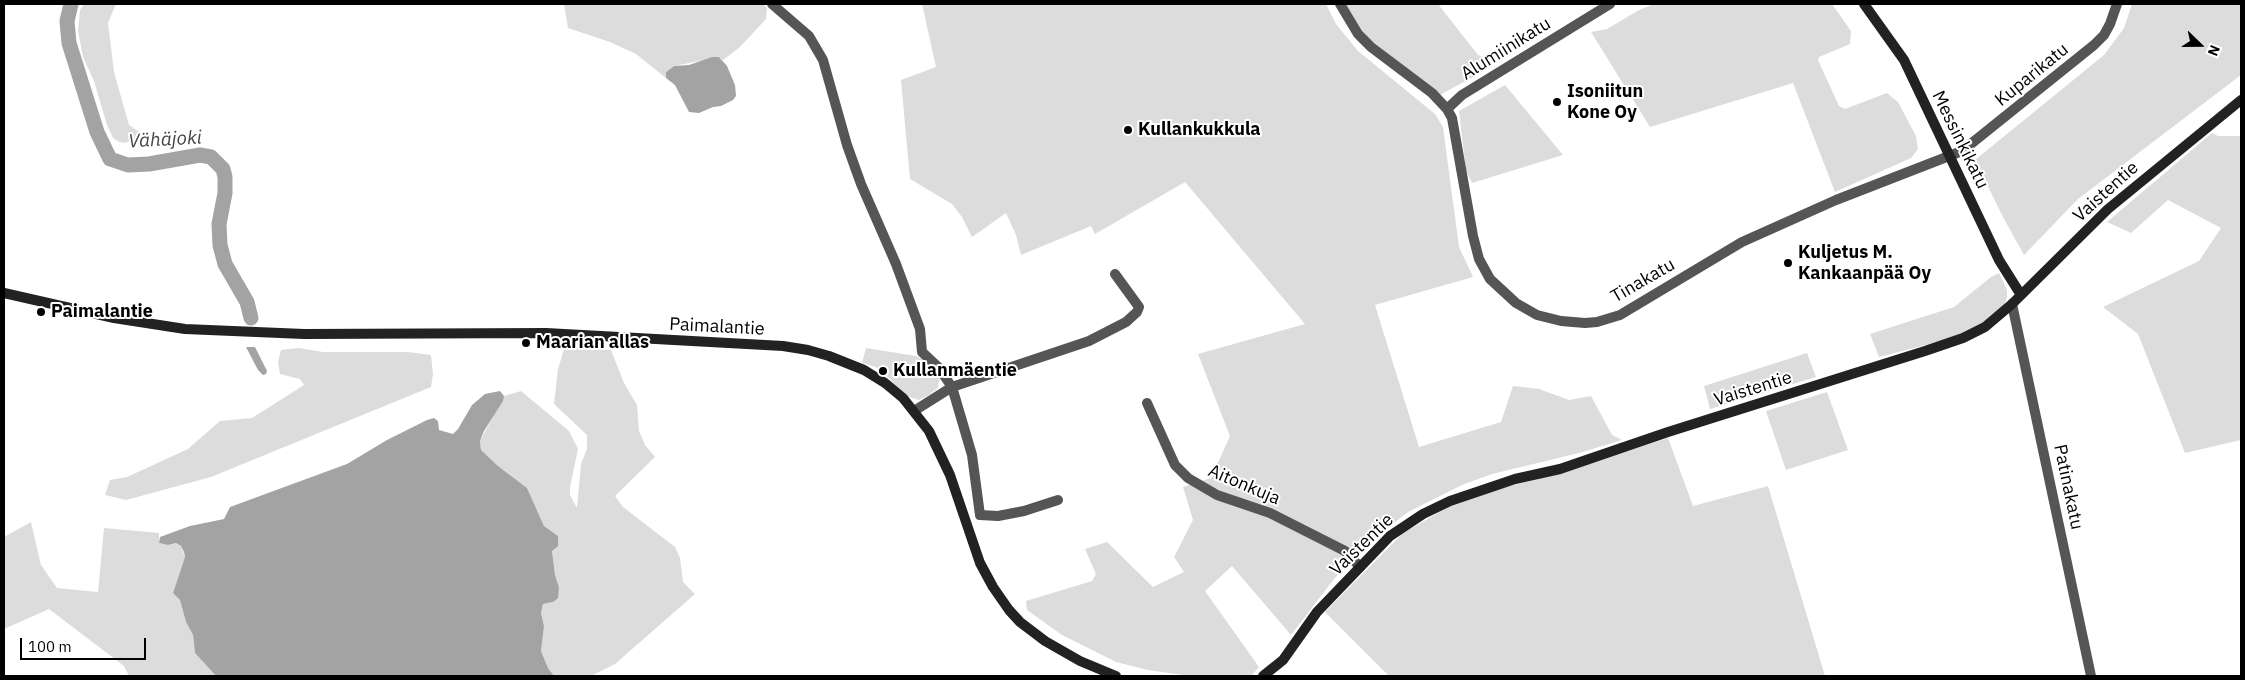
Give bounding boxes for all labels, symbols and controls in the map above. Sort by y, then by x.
street label: Alumiinikatu [1457,13,1555,85]
north arrow [2175,20,2225,70]
street label: Kuparikatu [1991,39,2073,111]
text: N [2204,43,2224,59]
place label: Isoniitun Kone Oy [1567,81,1643,124]
street label: Messinkikatu [1927,88,1993,192]
marker: Isoniitun Kone Oy [1551,96,1563,108]
place label: Kullankukkula [1138,119,1261,141]
marker: Kullankukkula [1122,124,1134,136]
water label: Vähäjoki [128,127,202,153]
street label: Vaistentie [2069,157,2143,227]
place label: Kuljetus M. Kankaanpää Oy [1798,242,1931,284]
street label: Tinakatu [1607,254,1679,308]
marker: Kuljetus M. Kankaanpää Oy [1782,257,1794,269]
place label: Paimalantie [51,301,153,323]
marker: Paimalantie [35,306,47,318]
street label: Paimalantie [669,314,765,340]
place label: Maarian allas [536,332,649,354]
marker: Maarian allas [520,337,532,349]
place label: Kullanmäentie [893,360,1017,382]
marker: Kullanmäentie [877,365,889,377]
street label: Vaistentie [1711,367,1795,411]
street label: Patinakatu [2048,442,2088,532]
street label: Aitonkuja [1205,460,1283,510]
street label: Vaistentie [1326,509,1398,581]
scale bar [22,628,149,660]
text: 100 m [28,637,72,656]

